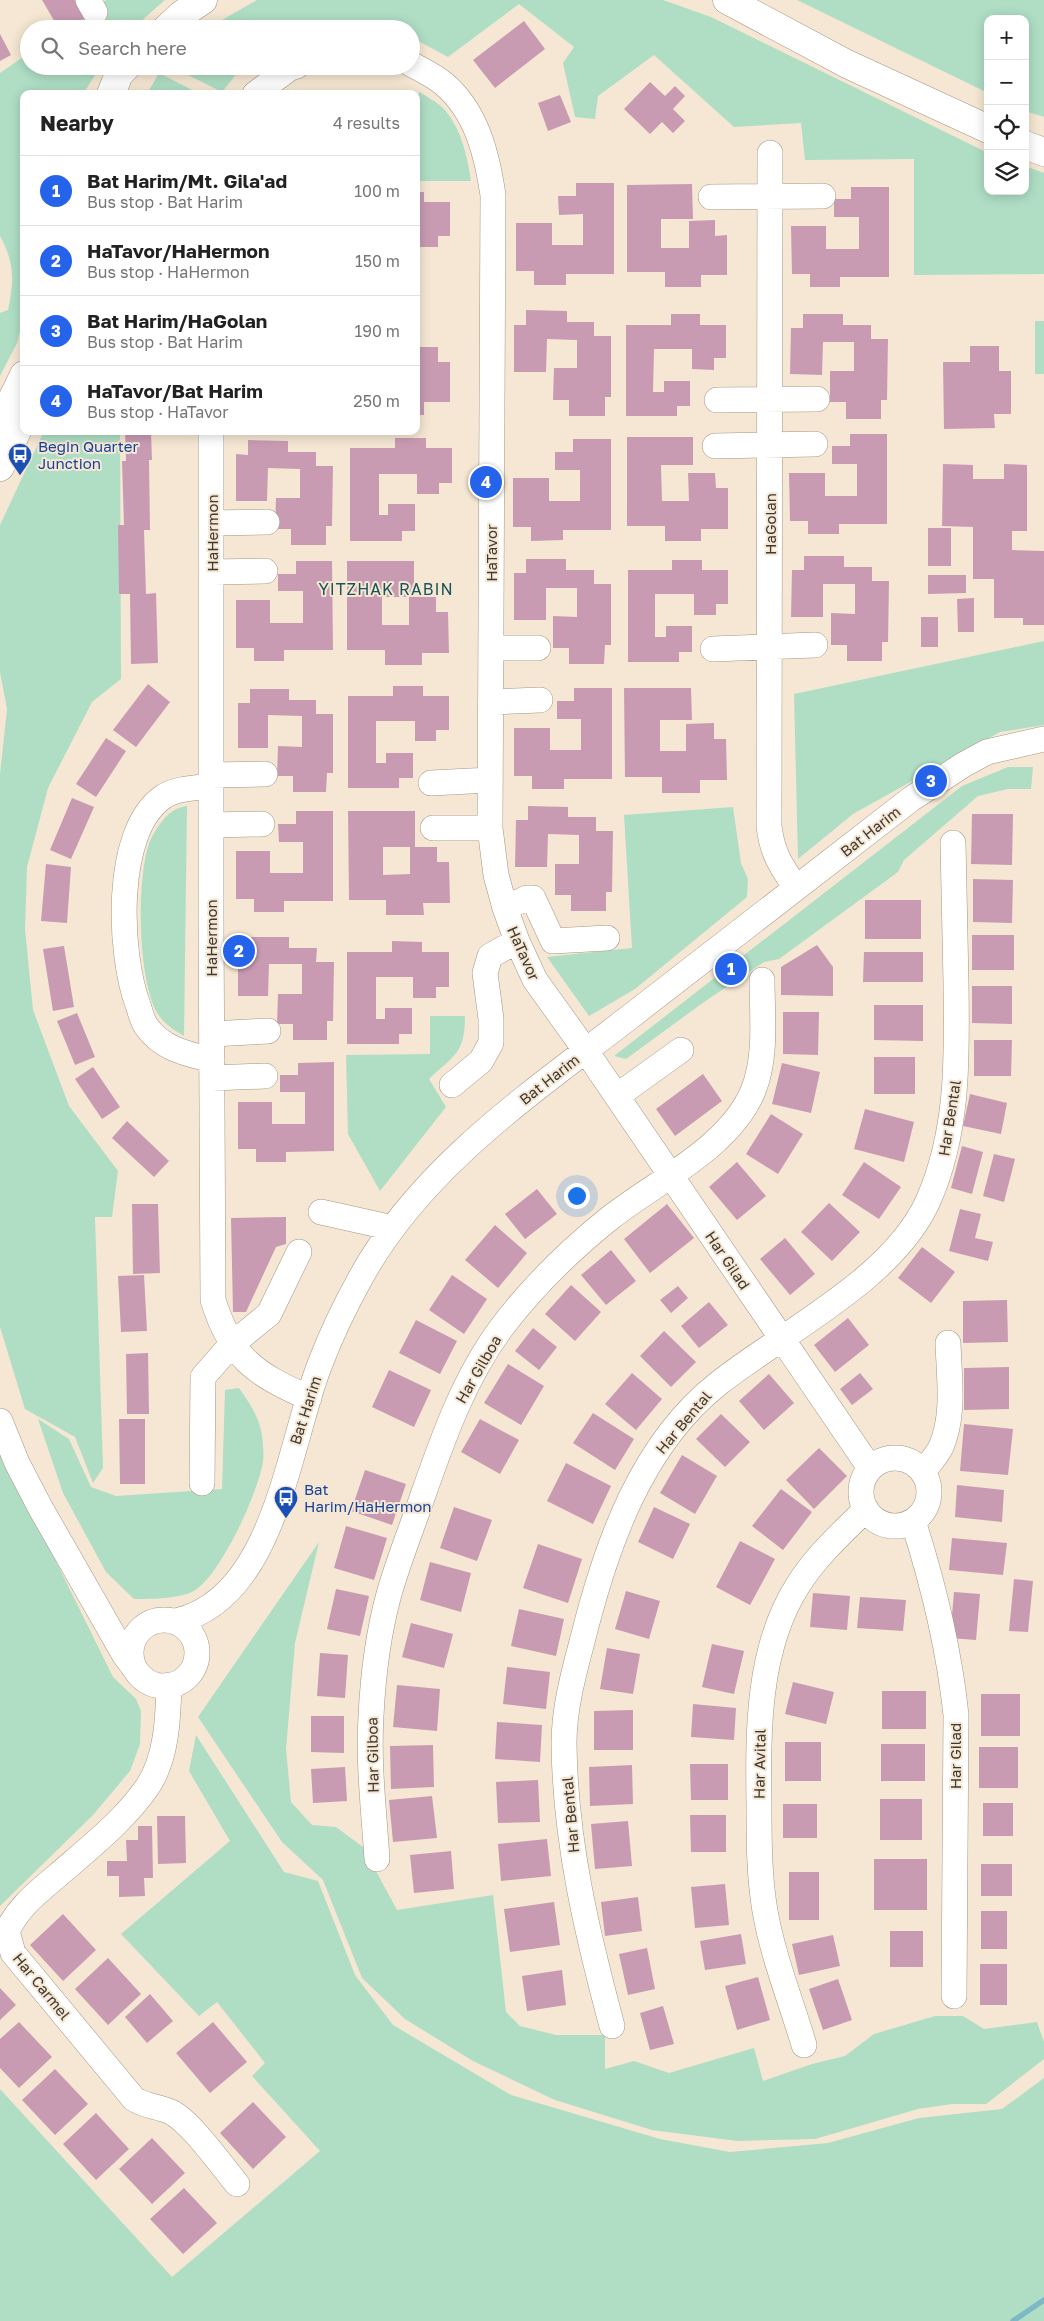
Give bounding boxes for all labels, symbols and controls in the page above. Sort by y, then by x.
map controls [984,15,1029,195]
button: + [984,15,1029,60]
search box [20,20,420,75]
icon: search [38,34,66,62]
text: Search here [78,36,187,59]
button: − [984,60,1029,105]
button: locate [984,105,1029,150]
text: Nearby [40,110,114,136]
text: 4 results [333,113,400,133]
button: layers [984,150,1029,195]
text: Bat Harim/Mt. Gila'ad [87,169,287,192]
text: 1 [52,181,60,201]
text: 100 m [354,181,400,201]
text: Bus stop · Bat Harim [87,192,243,212]
text: HaTavor/HaHermon [87,239,269,262]
text: 2 [51,251,61,271]
text: 150 m [355,251,400,271]
text: Bus stop · HaHermon [87,262,249,282]
text: Bat Harim/HaGolan [87,309,267,332]
text: 3 [51,321,61,341]
text: 190 m [354,321,400,341]
text: Bus stop · Bat Harim [87,332,243,352]
text: HaTavor/Bat Harim [87,379,263,402]
text: 4 [51,391,61,411]
text: 250 m [353,391,400,411]
text: Bus stop · HaTavor [87,402,228,422]
place label: Begin Quarter Junction [38,437,138,472]
bus stop icon: Begin Quarter Junction [7,442,33,476]
pin: 4 [470,463,502,501]
street label: HaGolan [761,493,779,555]
street label: HaHermon [203,494,221,572]
street label: HaTavor [482,524,500,582]
district label: YITZHAK RABIN [318,579,454,599]
pin: 3 [915,762,947,800]
street label: Bat Harim [836,802,904,860]
street label: HaHermon [202,899,220,977]
street label: HaTavor [504,923,544,983]
pin: 2 [223,932,255,970]
pin: 1 [715,950,747,988]
street label: Bat Harim [515,1050,583,1108]
street label: Har Bental [934,1079,964,1157]
your location [564,1183,590,1209]
street label: Har Gilad [702,1227,754,1293]
street label: Har Gilboa [451,1332,505,1406]
street label: Bat Harim [285,1373,325,1447]
street label: Har Bental [651,1387,715,1457]
place label: Bat Harim/HaHermon [304,1480,432,1515]
bus stop icon: Bat Harim/HaHermon [273,1485,299,1519]
street label: Har Gilboa [362,1717,382,1793]
street label: Har Gilad [946,1723,964,1789]
street label: Har Avital [749,1728,769,1799]
street label: Har Bental [558,1776,582,1854]
street label: Har Carmel [10,1949,75,2023]

